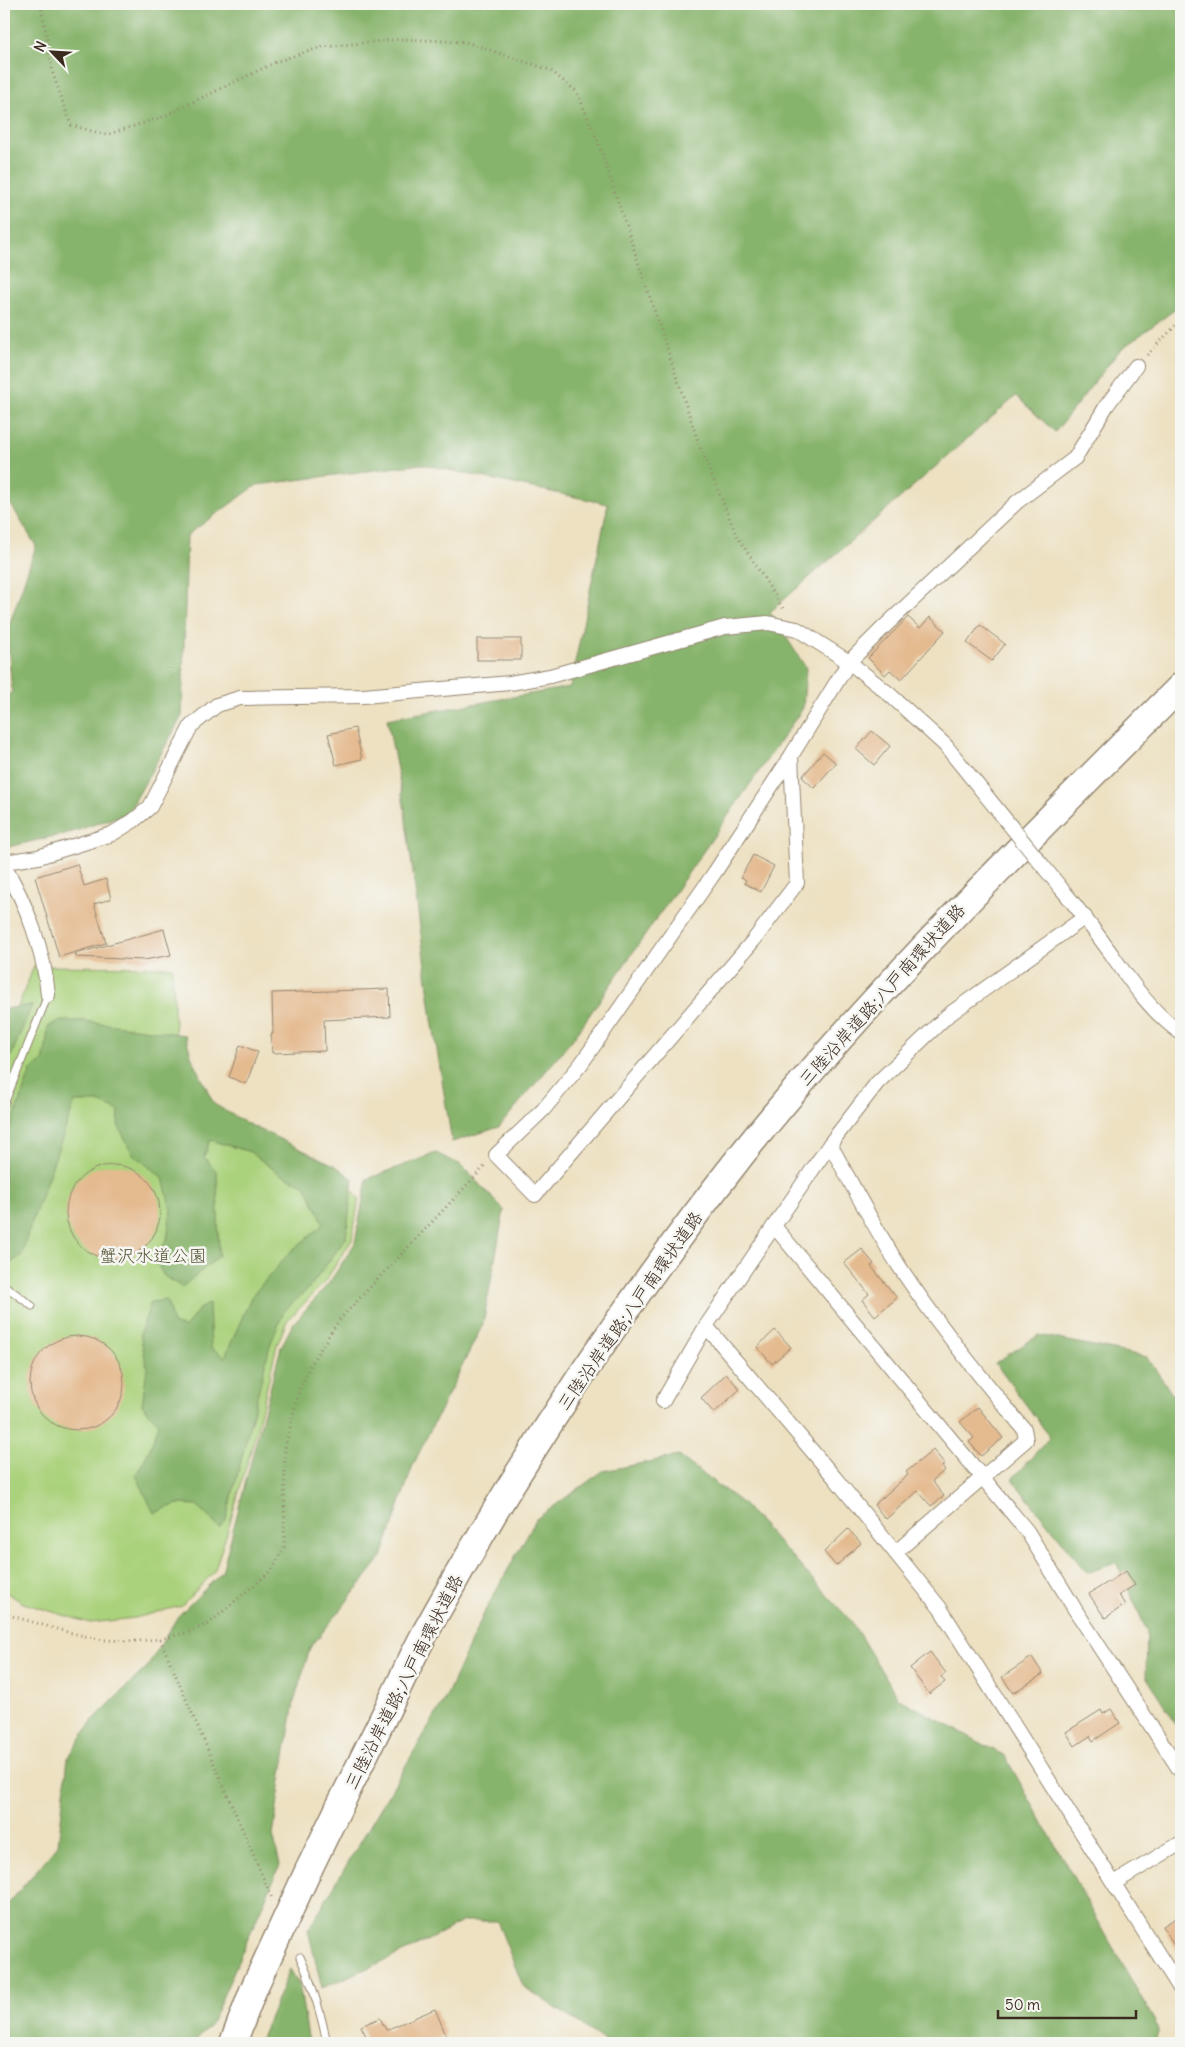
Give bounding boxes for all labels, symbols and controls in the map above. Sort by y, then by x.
north arrow [28,28,78,78]
text: N [30,38,50,55]
street label: 三陸沿岸道路;八戸南環状道路 [793,898,970,1091]
street label: 三陸沿岸道路;八戸南環状道路 [552,1206,707,1415]
park label: 蟹沢水道公園 [99,1244,207,1267]
street label: 三陸沿岸道路;八戸南環状道路 [339,1570,468,1793]
scale bar [998,1987,1135,2019]
text: 50 m [1005,1995,1040,2014]

